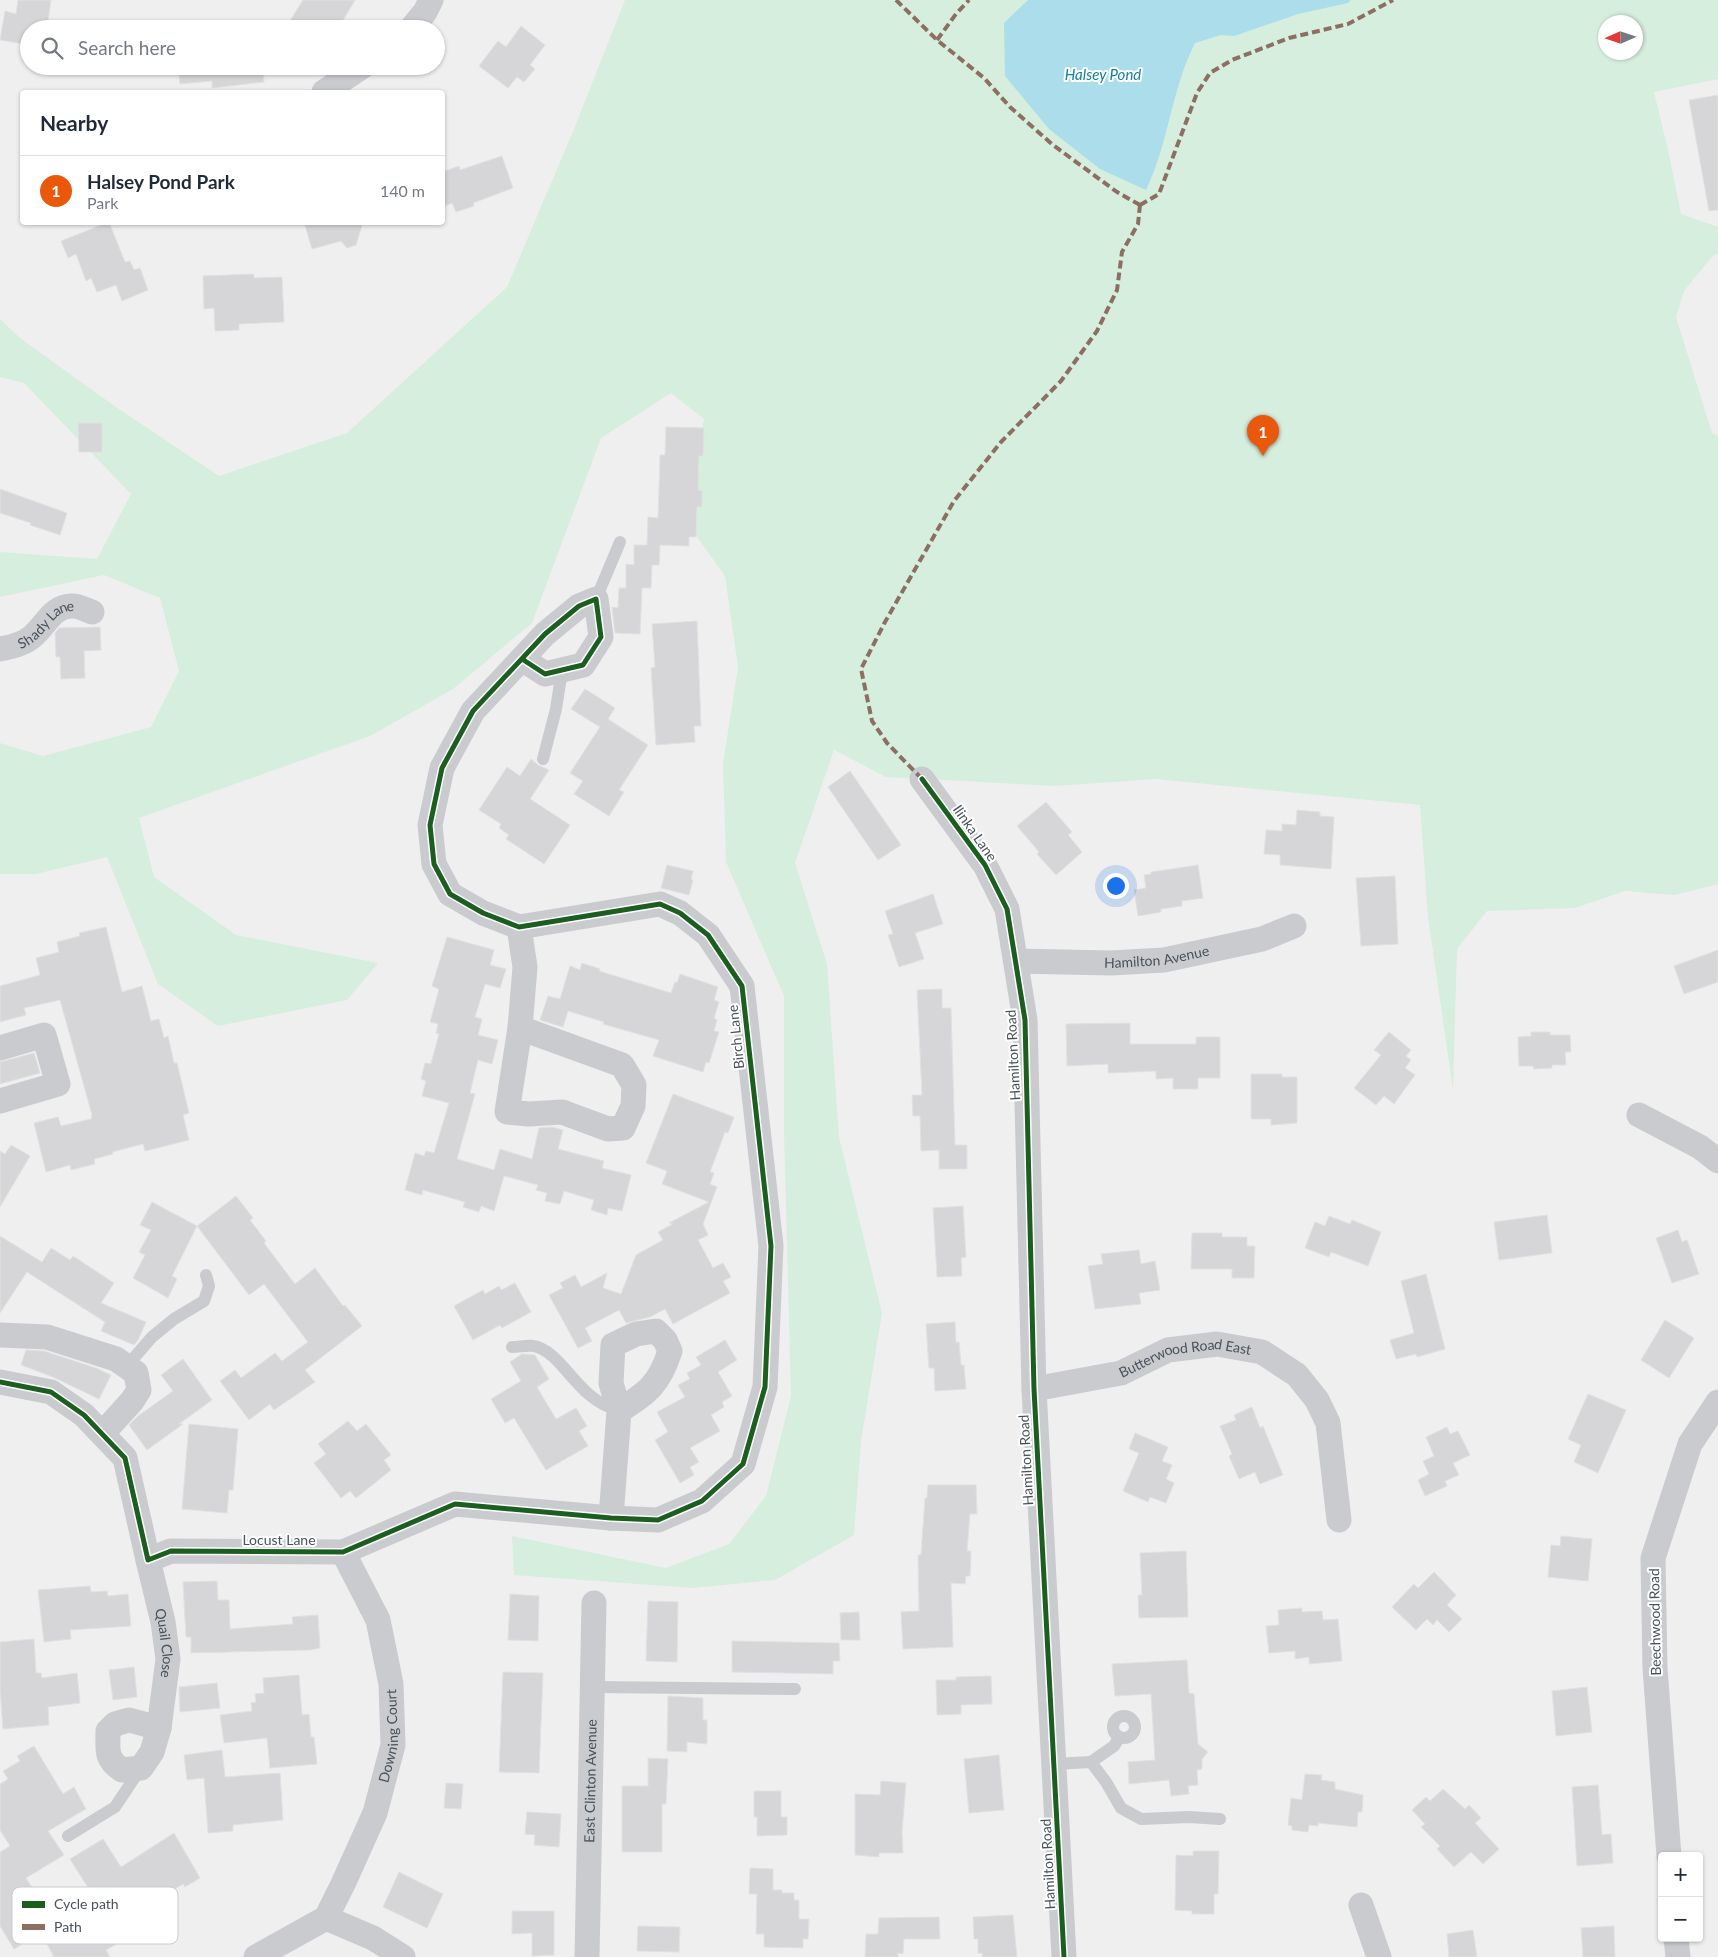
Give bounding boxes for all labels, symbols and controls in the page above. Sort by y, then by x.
north arrow [1598,15,1643,60]
search box [20,20,445,75]
icon: search [38,34,66,62]
text: Search here [78,36,176,59]
water label: Halsey Pond [1065,65,1141,83]
text: Nearby [40,110,108,135]
text: Halsey Pond Park [87,170,235,193]
text: 1 [51,181,61,200]
text: 140 m [380,181,425,200]
text: Park [87,193,118,212]
pin: 1 [1247,415,1279,456]
street label: Shady Lane [15,597,74,652]
street label: Ilinka Lane [950,801,1001,864]
your location [1103,873,1129,899]
street label: Hamilton Avenue [1104,942,1211,971]
street label: Birch Lane [724,1004,747,1070]
street label: Hamilton Road [1002,1009,1023,1101]
street label: Butterwood Road East [1116,1335,1253,1381]
street label: Hamilton Road [1015,1414,1036,1506]
street label: Locust Lane [242,1531,316,1548]
street label: Beechwood Road [1645,1568,1664,1676]
street label: Quail Close [152,1606,177,1679]
street label: Downing Court [374,1689,401,1784]
street label: East Clinton Avenue [580,1719,600,1843]
street label: Hamilton Road [1037,1818,1058,1910]
map controls [1658,1852,1703,1942]
button: + [1658,1852,1703,1897]
legend [12,1887,178,1944]
text: Cycle path [54,1895,119,1912]
button: − [1658,1897,1703,1942]
text: Path [54,1918,82,1935]

